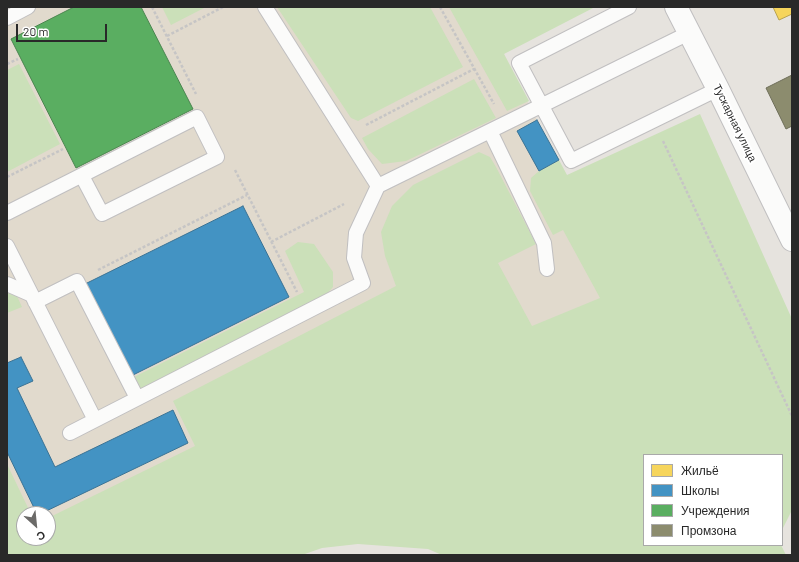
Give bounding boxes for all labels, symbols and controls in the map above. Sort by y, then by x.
scale bar [18,16,109,42]
text: 20 m [23,24,49,38]
street label: Тускарная улица [710,82,760,164]
legend [643,454,783,546]
text: Жильё [681,463,719,477]
text: Школы [681,483,719,497]
text: Учреждения [681,503,750,517]
north arrow [16,506,56,546]
text: Промзона [681,523,736,537]
text: С [35,529,48,544]

